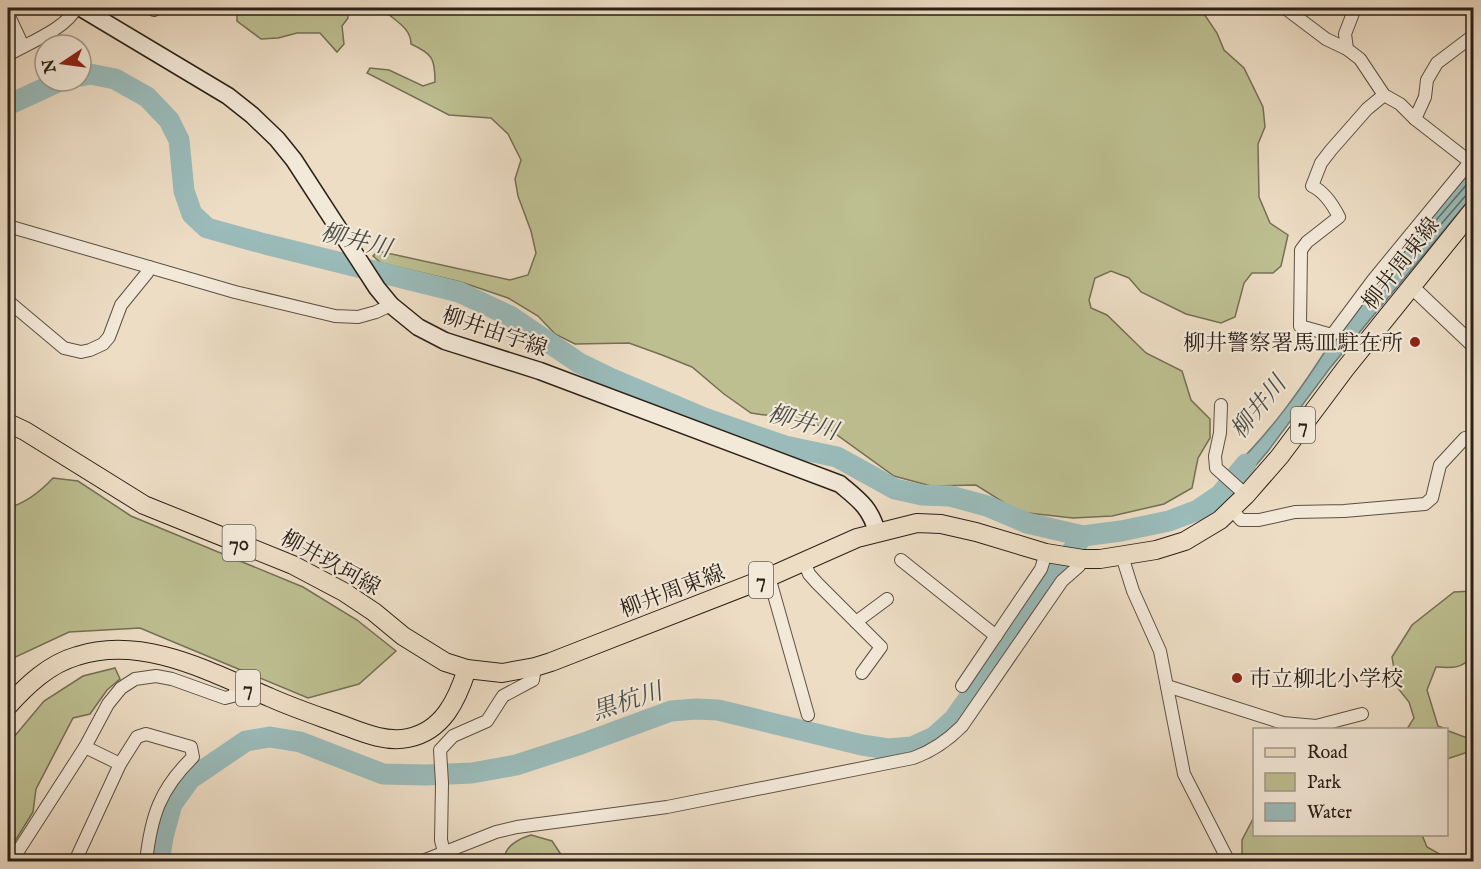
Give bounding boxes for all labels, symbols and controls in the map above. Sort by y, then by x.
north arrow [33,33,93,93]
text: N [39,57,62,76]
street label: 柳井周東線 [1357,212,1446,316]
water label: 柳井川 [317,218,397,266]
street label: 柳井由宇線 [438,302,551,364]
place label: 柳井警察署馬皿駐在所 [1183,330,1403,358]
marker: 柳井警察署馬皿駐在所 [1408,335,1422,349]
water label: 柳井川 [1224,368,1296,446]
water label: 柳井川 [764,399,844,449]
road number: 7 [1291,407,1315,443]
road number: 70 [222,525,256,561]
street label: 柳井玖珂線 [275,525,385,603]
street label: 柳井周東線 [616,559,729,625]
road number: 7 [749,562,773,598]
place label: 市立柳北小学校 [1249,666,1403,694]
road number: 7 [236,670,260,706]
marker: 市立柳北小学校 [1230,671,1244,685]
water label: 黒杭川 [588,676,669,728]
legend [1253,728,1448,836]
text: Road [1307,742,1348,765]
text: Park [1307,772,1342,795]
text: Water [1307,802,1352,825]

